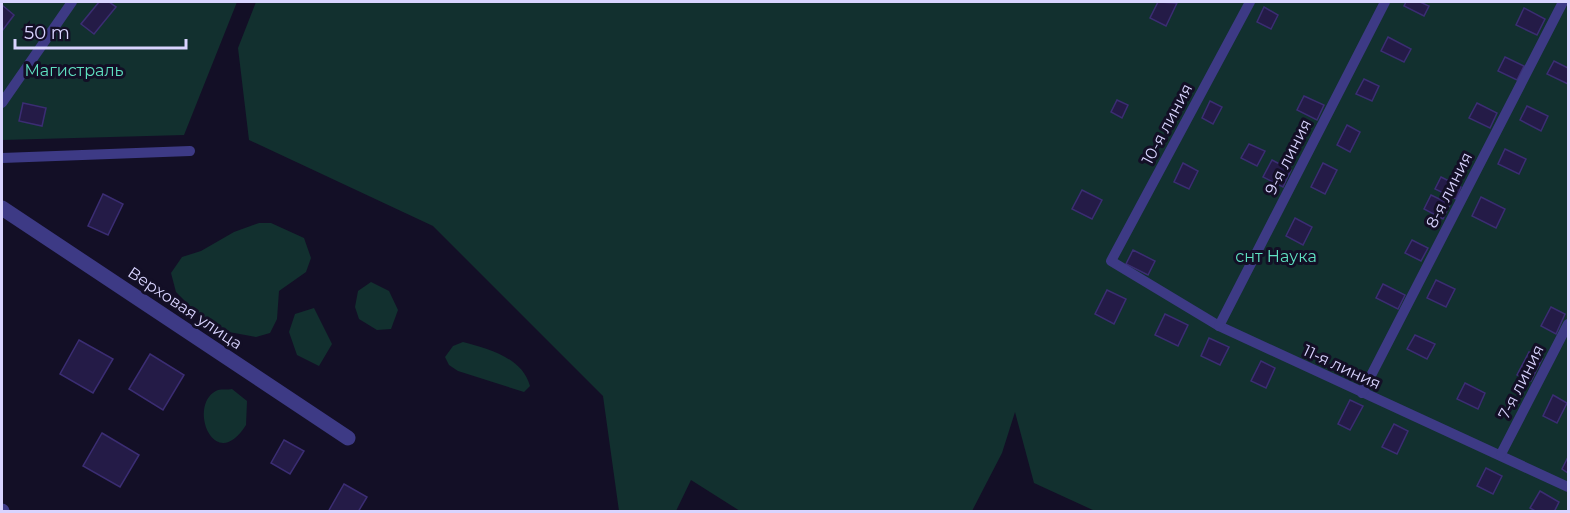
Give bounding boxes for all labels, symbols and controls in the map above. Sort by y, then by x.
scale bar [15,12,186,50]
text: 50 m [24,22,70,44]
park label: Магистраль [24,61,124,80]
street label: 10-я линия [1138,80,1196,168]
street label: 9-я линия [1261,116,1315,198]
street label: 8-я линия [1422,149,1476,231]
park label: снт Наука [1235,247,1317,266]
street label: Верховая улица [124,263,246,353]
street label: 11-я линия [1300,341,1384,393]
street label: 7-я линия [1494,342,1548,422]

